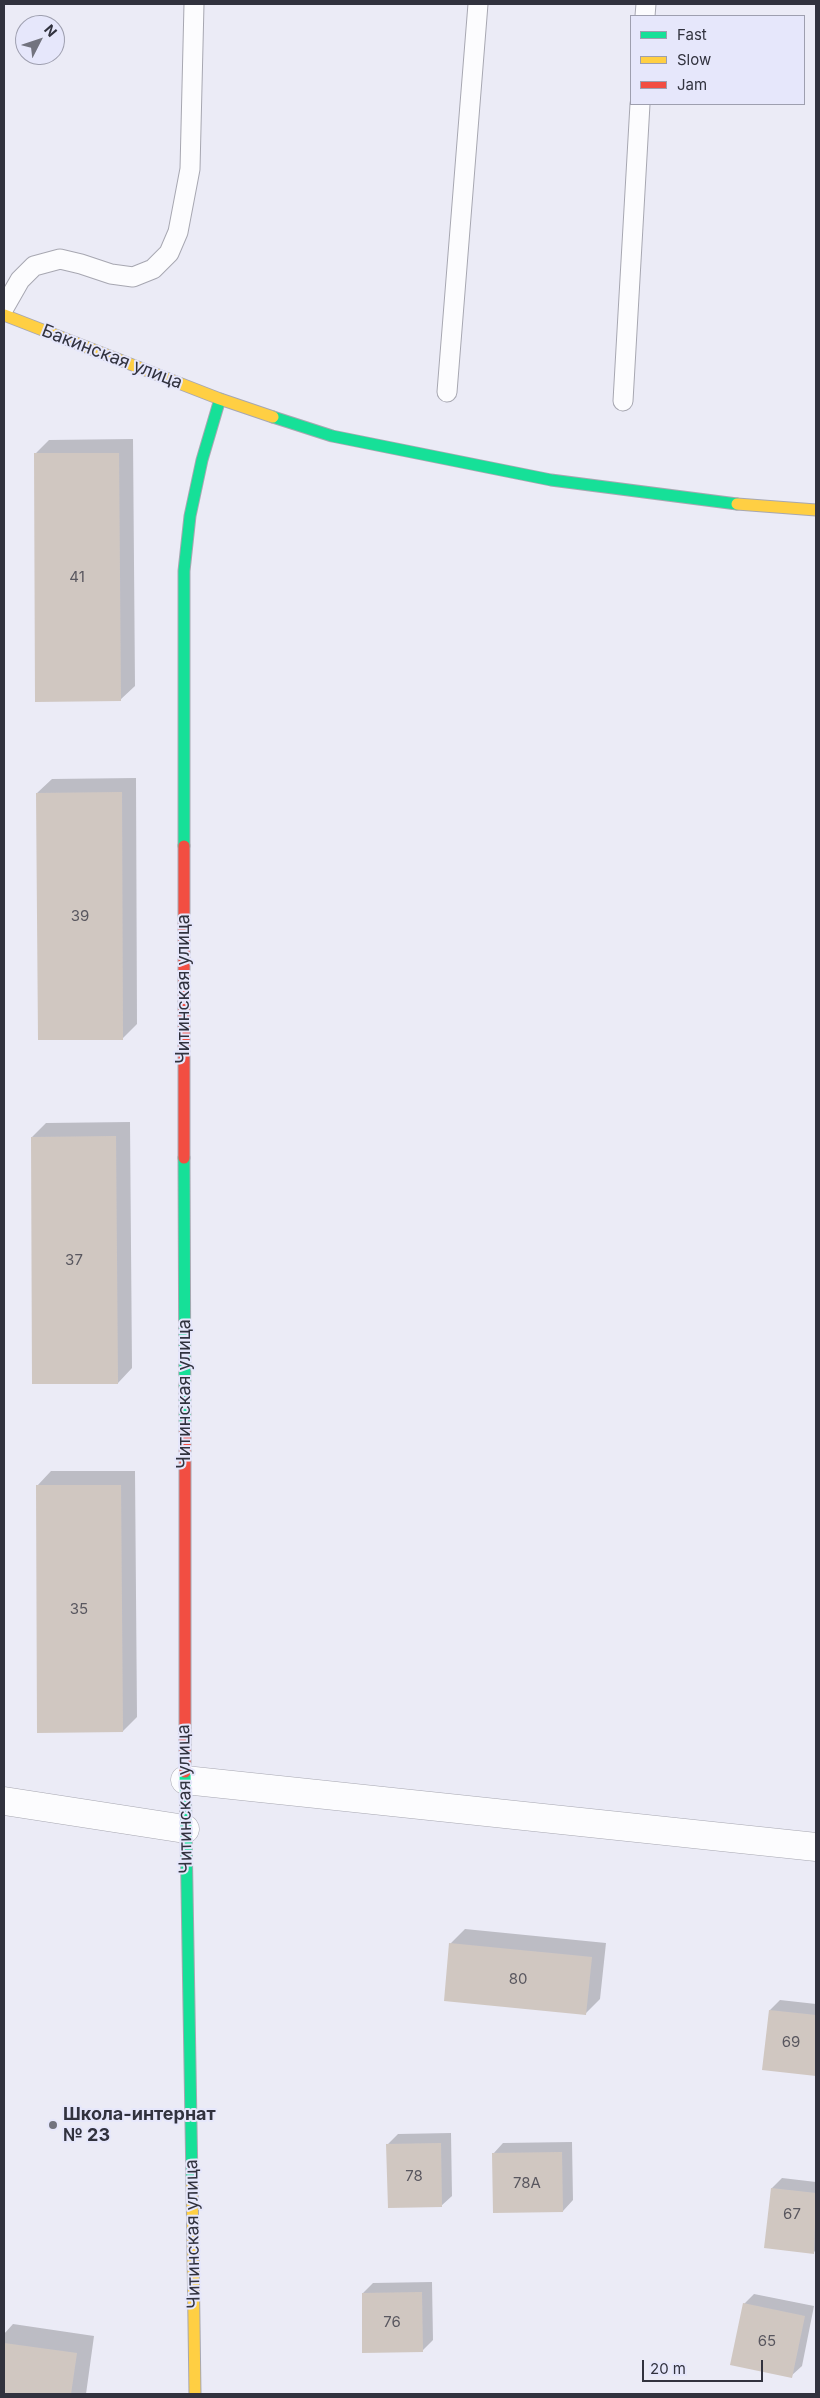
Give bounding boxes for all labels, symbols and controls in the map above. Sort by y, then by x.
north arrow [15,15,65,65]
legend [630,15,805,105]
text: N [41,21,61,40]
text: Fast [677,25,707,44]
text: Slow [677,50,711,69]
text: Jam [677,75,707,94]
street label: Бакинская улица [39,320,185,394]
house number: 41 [69,568,85,586]
house number: 39 [71,907,89,925]
street label: Читинская улица [173,914,195,1064]
house number: 37 [65,1251,83,1269]
street label: Читинская улица [174,1319,196,1469]
house number: 35 [70,1600,88,1618]
street label: Читинская улица [173,1724,197,1874]
house number: 80 [509,1970,527,1988]
house number: 69 [782,2033,800,2051]
place label: Школа-интернат № 23 [63,2104,216,2146]
marker: Школа-интернат № 23 [47,2119,59,2131]
street label: Читинская улица [181,2159,205,2309]
house number: 78 [405,2167,423,2185]
house number: 78А [513,2174,541,2192]
house number: 67 [783,2205,801,2223]
house number: 76 [383,2313,401,2331]
house number: 65 [758,2332,776,2350]
scale bar [645,2350,766,2382]
text: 20 m [650,2359,686,2378]

